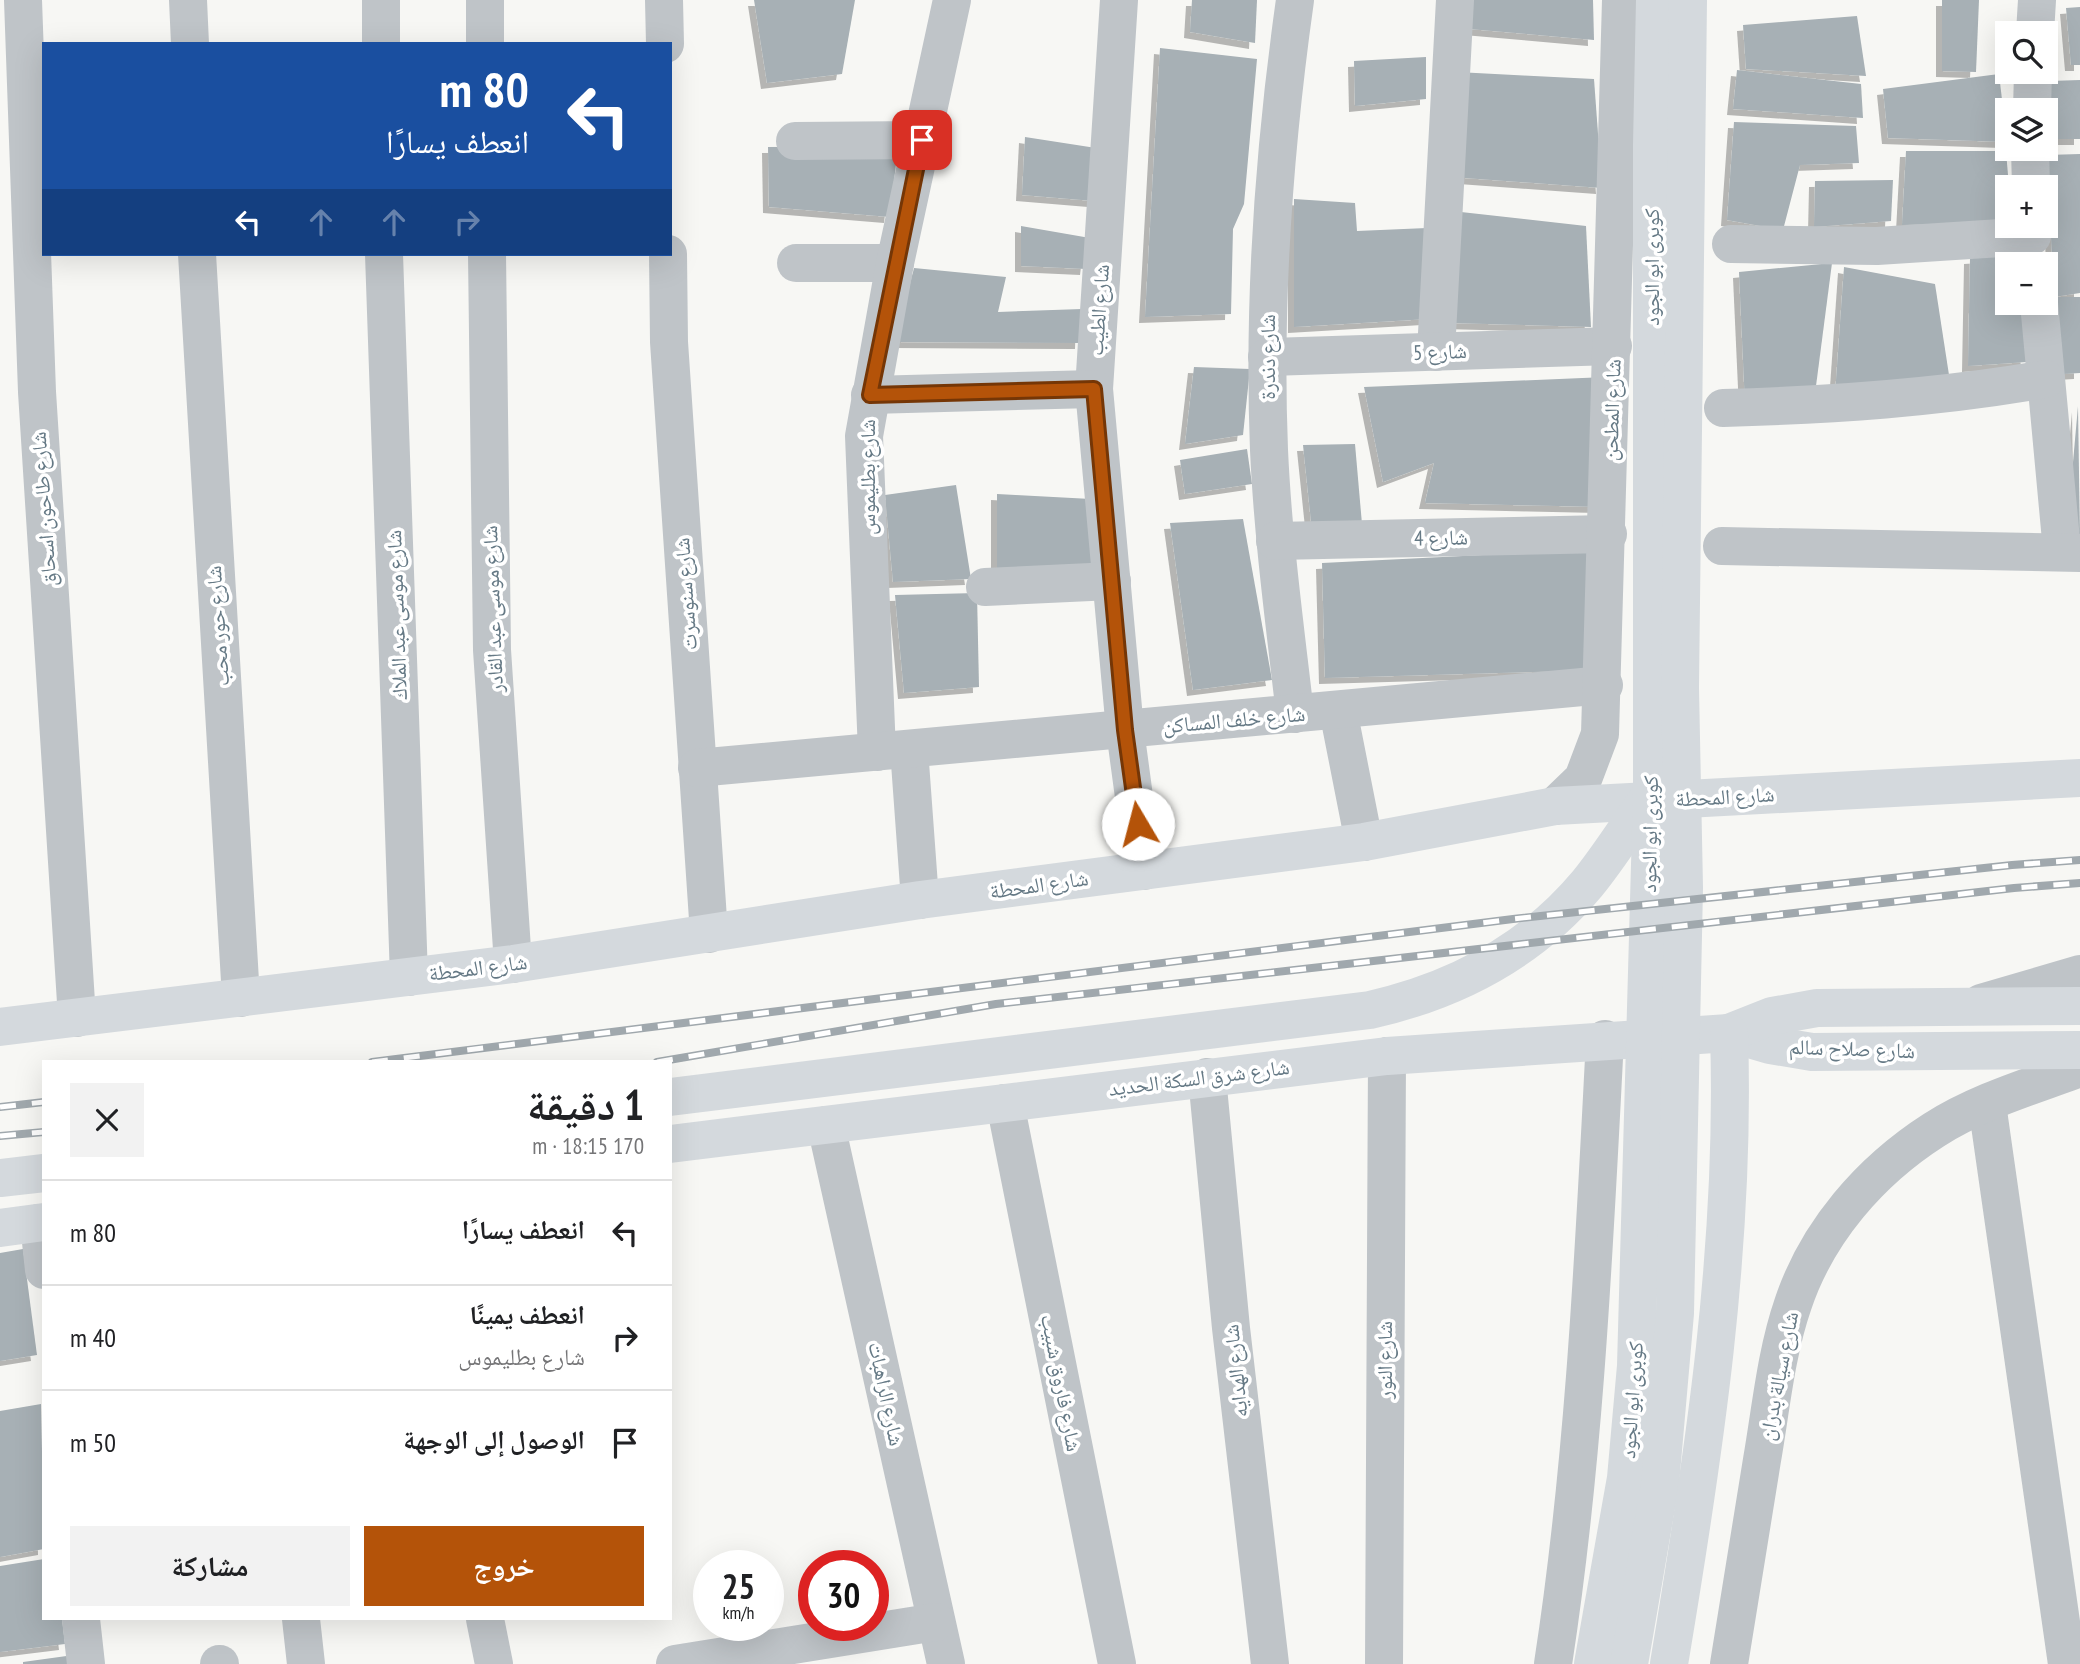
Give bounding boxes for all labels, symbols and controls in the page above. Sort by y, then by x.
map controls [1995,21,2058,315]
button: search [1995,21,2058,84]
text: 80 m [440,57,529,121]
icon: left [553,70,644,161]
button: layers [1995,98,2058,161]
pin [892,110,952,170]
text: انعطف يسارًا [386,120,529,162]
icon: arrive [903,121,941,159]
button: + [1995,175,2058,238]
icon: left [229,203,267,241]
icon: ahead [302,203,340,241]
icon: ahead [375,203,413,241]
icon: right [448,203,486,241]
street label: كوبرى ابو الجود [1638,208,1665,326]
button: − [1995,252,2058,315]
street label: شارع الطيب [1082,263,1115,357]
street label: شارع دندرة [1254,314,1281,400]
street label: شارع 5 [1413,337,1467,366]
street label: شارع المطحن [1596,359,1627,461]
street label: شارع بطليموس [854,419,881,535]
street label: شارع طاحون اسحاق [25,431,62,587]
street label: شارع 4 [1414,524,1468,551]
street label: شارع موسى عبد القادر [476,525,509,694]
street label: شارع موسى عبد الملاك [380,529,413,701]
street label: شارع سنوسرت [668,537,703,651]
street label: شارع حور محب [200,565,235,687]
street label: شارع خلف المساكن [1162,700,1306,739]
street label: كوبرى ابو الجود [1635,775,1664,893]
street label: شارع المحطة [1675,780,1775,813]
position arrow [1101,787,1175,861]
street label: شارع المحطة [988,864,1090,905]
street label: شارع المحطة [427,948,529,987]
street label: شارع صلاح سالم [1788,1033,1916,1065]
street label: شارع شرق السكة الحديد [1107,1053,1291,1102]
text: 1 دقيقة [527,1077,644,1132]
button: close [70,1083,144,1157]
text: 170 m · 18:15 [532,1131,644,1160]
text: انعطف يسارًا [462,1213,585,1246]
icon: left [606,1214,644,1252]
text: 80 m [70,1216,116,1249]
text: انعطف يمينًا [469,1298,585,1331]
street label: شارع سيالة بدران [1753,1309,1804,1443]
street label: شارع فاروق شبيب [1035,1312,1088,1454]
icon: right [606,1319,644,1357]
text: 40 m [70,1321,116,1354]
street label: شارع النور [1371,1321,1398,1400]
street label: شارع الهدايه [1217,1323,1254,1419]
street label: شارع الراهبات [862,1339,911,1448]
street label: كوبرى ابو الجود [1614,1340,1649,1459]
text: شارع بطليموس [458,1342,585,1371]
text: الوصول إلى الوجهة [403,1423,585,1456]
icon: arrive [606,1424,644,1462]
text: 50 m [70,1426,116,1459]
button: مشاركة [70,1526,350,1606]
button: خروج [364,1526,644,1606]
speed limit sign: 30 [798,1550,889,1641]
text: 25 [722,1563,755,1609]
text: km/h [723,1601,754,1624]

